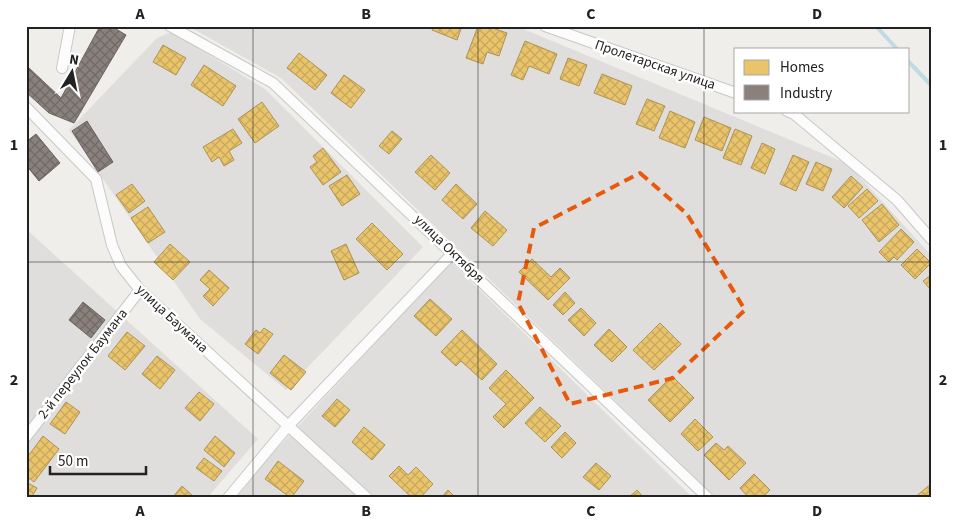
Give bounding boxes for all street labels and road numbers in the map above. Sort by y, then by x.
street label: Пролетарская улица [592,35,718,95]
street label: улица Октября [409,210,489,288]
street label: улица Баумана [132,280,212,358]
street label: 2-й переулок Баумана [33,305,133,423]

